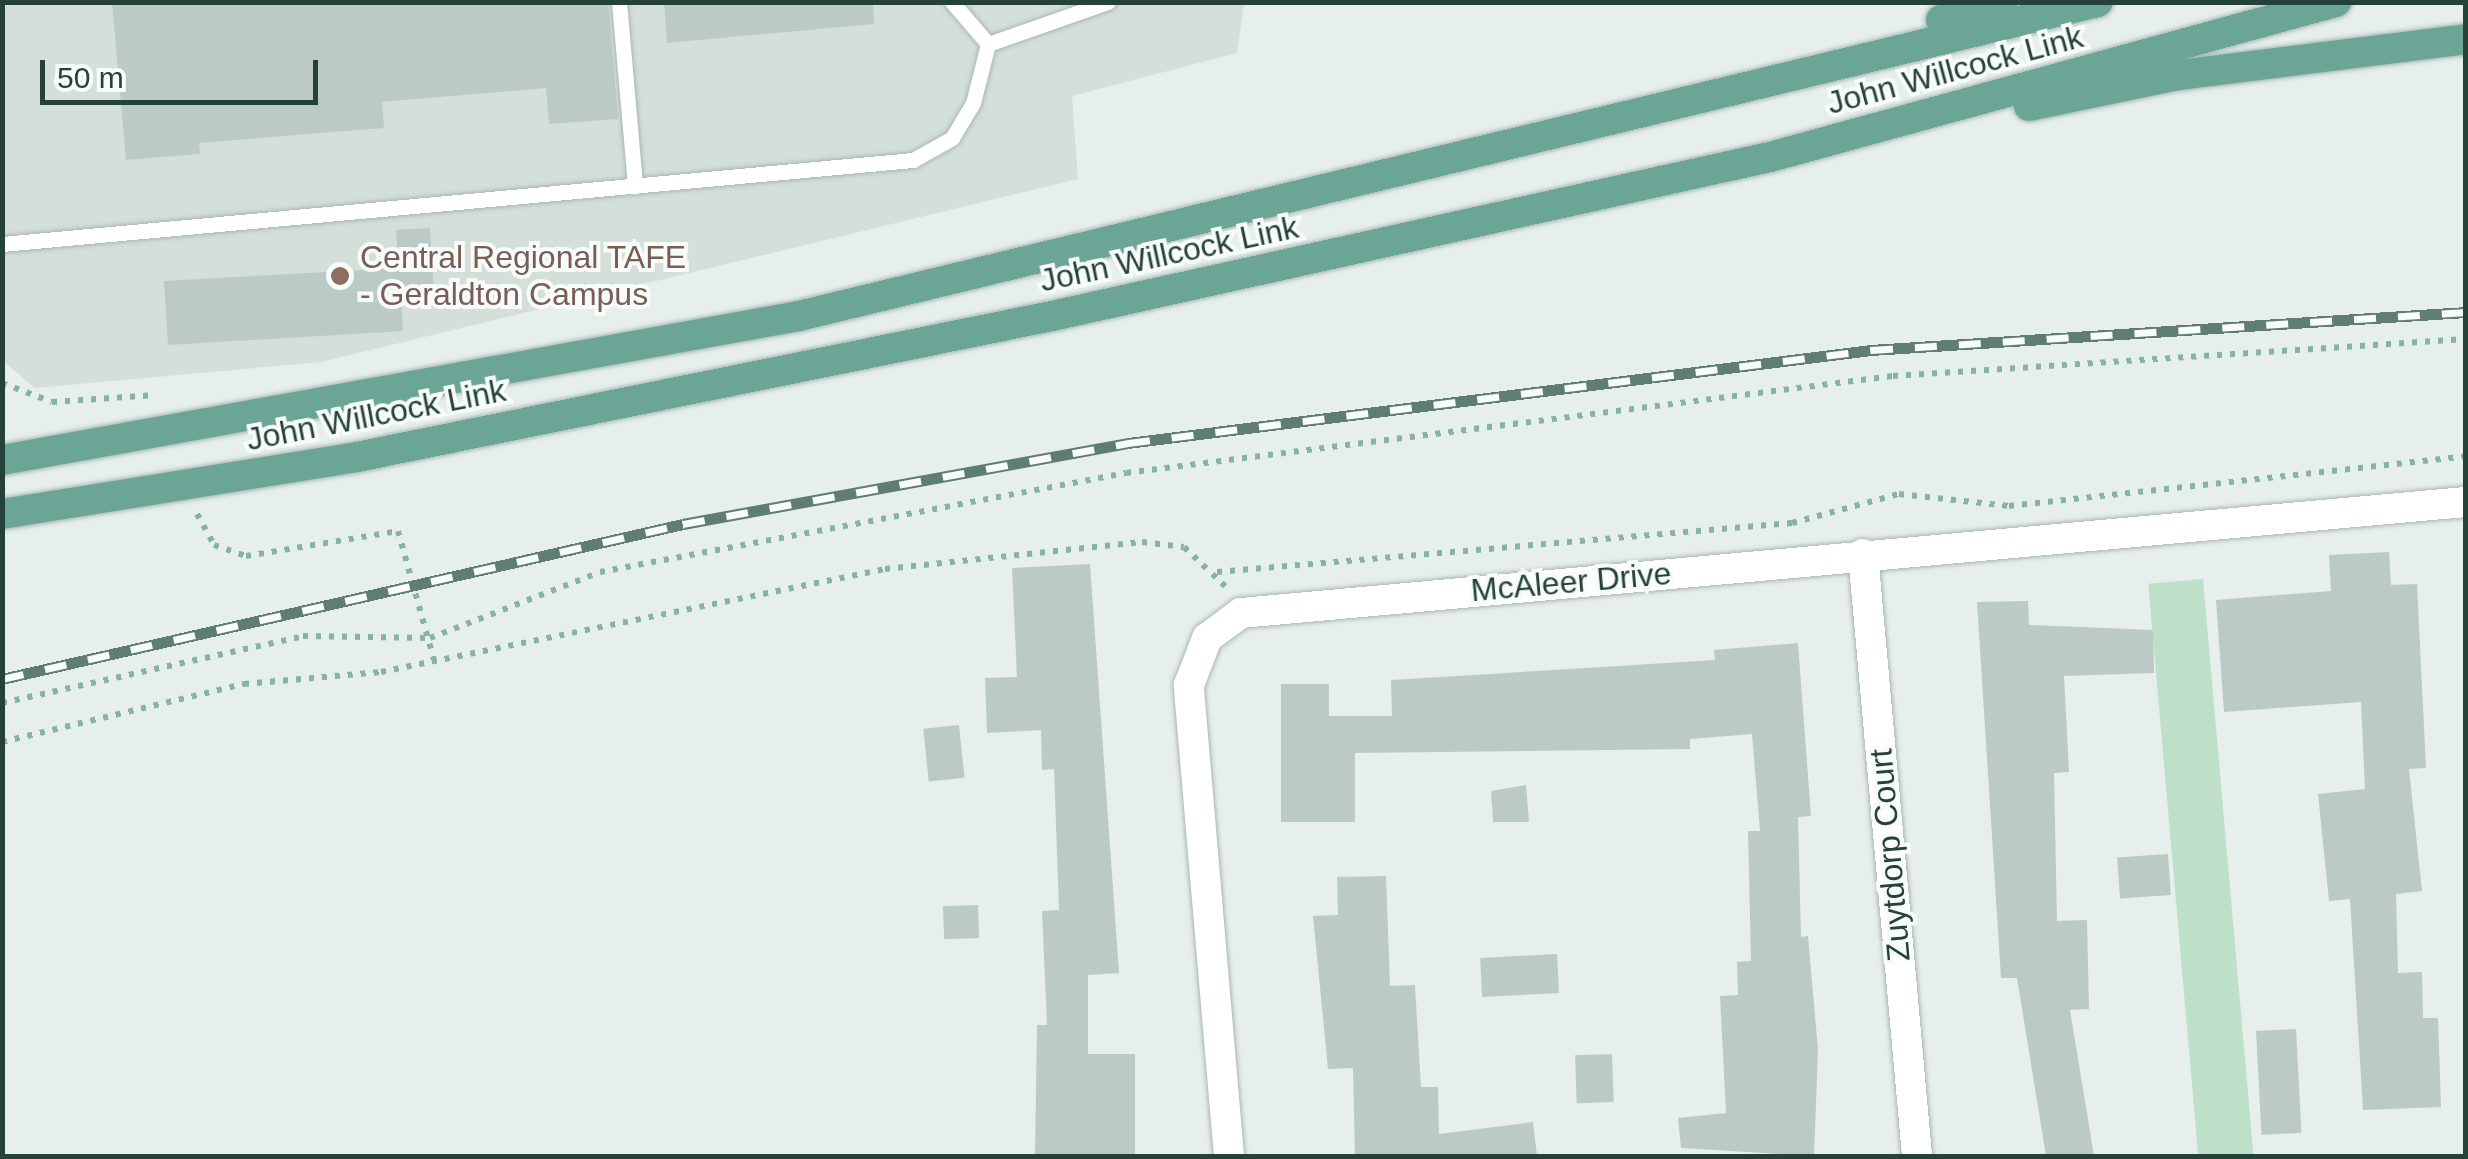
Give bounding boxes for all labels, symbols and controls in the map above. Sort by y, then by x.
street label: John Willcock Link [1823,17,2087,123]
scale bar [45,40,322,102]
text: 50 m [57,61,124,94]
street label: John Willcock Link [1036,208,1302,300]
place label: Central Regional TAFE - Geraldton Campus [360,239,687,314]
marker: Central Regional TAFE - Geraldton Campus [329,265,351,287]
street label: John Willcock Link [243,371,509,459]
street label: McAleer Drive [1469,554,1673,610]
street label: Zuytdorp Court [1862,747,1918,963]

